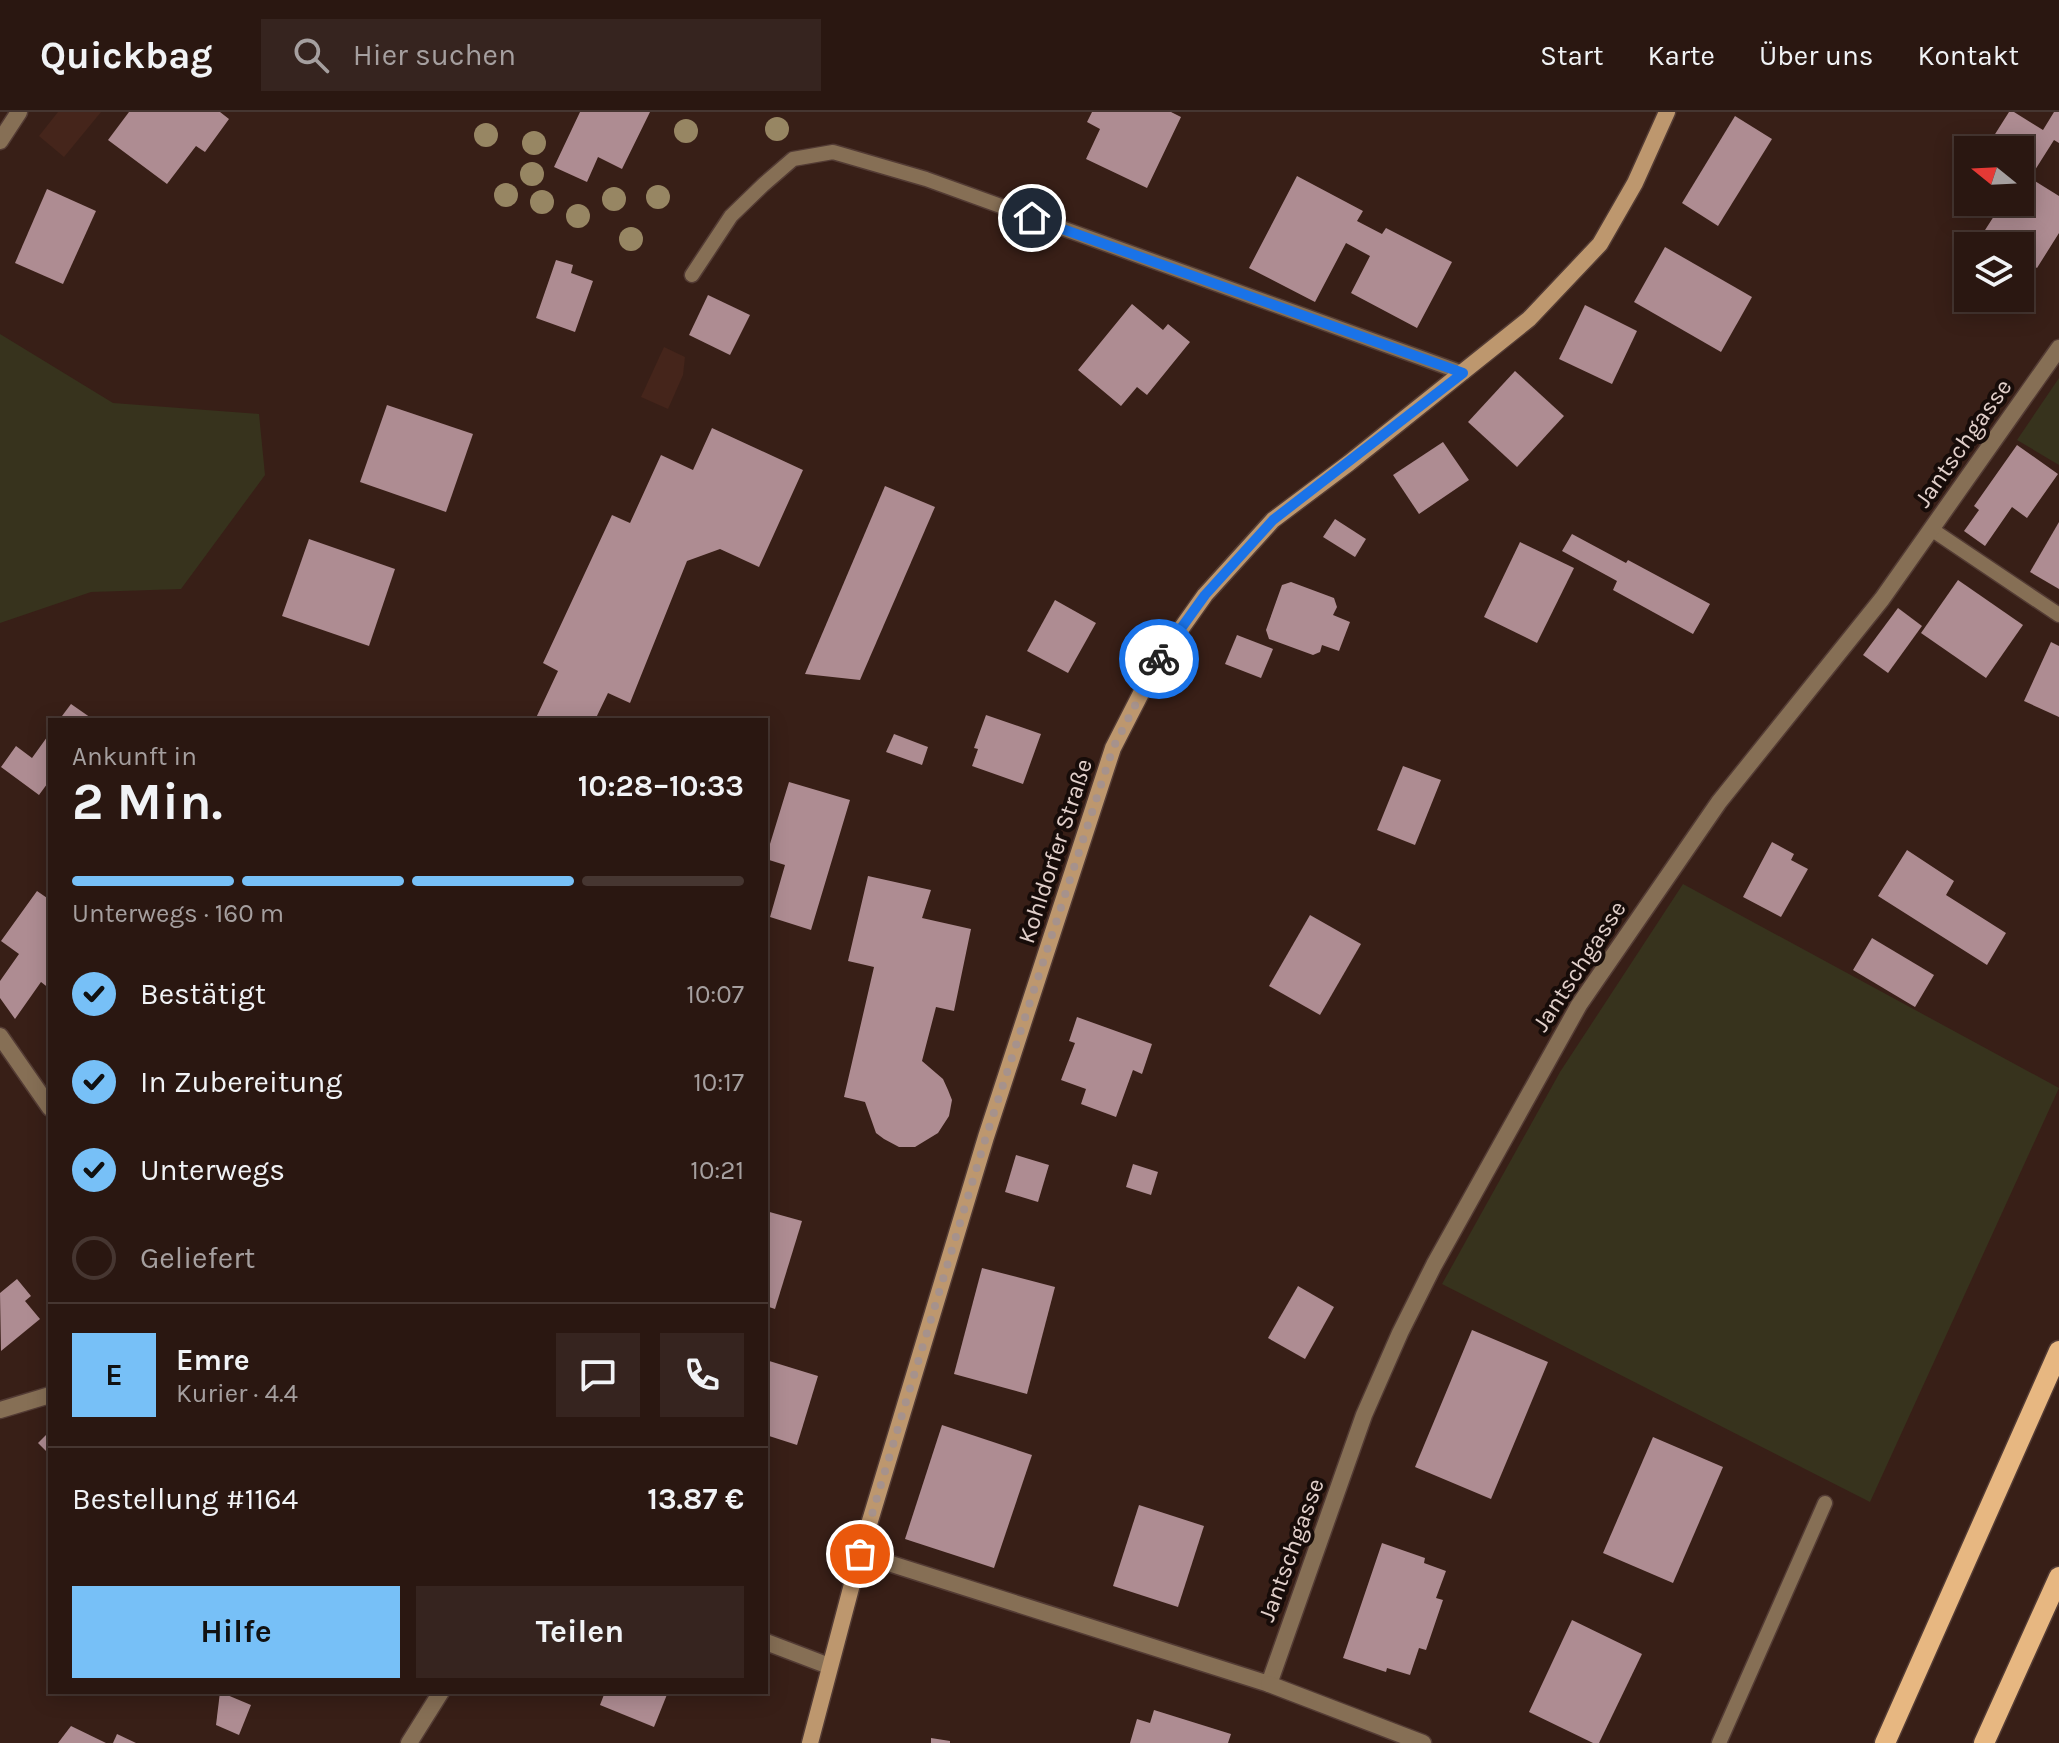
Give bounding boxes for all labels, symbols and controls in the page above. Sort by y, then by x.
search box [261,19,821,91]
text: Quickbag [40,33,213,78]
icon: search [289,33,333,77]
text: Hier suchen [353,37,516,73]
text: Start [1540,39,1603,72]
text: Karte [1647,39,1715,72]
text: Über uns [1759,39,1874,72]
text: Kontakt [1918,39,2019,72]
north arrow [1954,136,2034,216]
map controls [1954,136,2034,312]
pin [998,184,1066,252]
icon: home [1010,196,1054,240]
button: layers [1954,232,2034,312]
street label: Jantschgasse [1908,373,2018,513]
courier [1119,619,1199,699]
icon: bike [1137,637,1181,681]
text: Ankunft in [72,741,197,772]
street label: Kohldorfer Straße [1012,755,1098,947]
text: 10:28–10:33 [578,768,744,804]
text: 2 Min. [72,771,223,832]
street label: Jantschgasse [1526,895,1632,1037]
text: Unterwegs · 160 m [72,898,284,929]
icon: check [72,972,116,1016]
text: Bestätigt [140,976,266,1012]
text: 10:07 [686,979,744,1010]
icon: check [72,1060,116,1104]
text: In Zubereitung [140,1064,342,1100]
text: 10:17 [693,1067,744,1098]
icon: check [72,1148,116,1192]
text: Unterwegs [140,1152,285,1188]
text: 10:21 [690,1155,744,1186]
text: Geliefert [140,1240,255,1276]
button: chat [556,1333,640,1417]
button: phone [660,1333,744,1417]
text: Emre [176,1342,250,1378]
text: E [105,1357,123,1393]
text: Kurier · 4.4 [176,1378,298,1409]
street label: Jantschgasse [1252,1475,1330,1625]
text: Bestellung #1164 [72,1481,298,1517]
text: 13.87 € [647,1481,744,1517]
pin [826,1520,894,1588]
icon: bag [838,1532,882,1576]
button: Hilfe [72,1586,400,1678]
button: Teilen [416,1586,744,1678]

